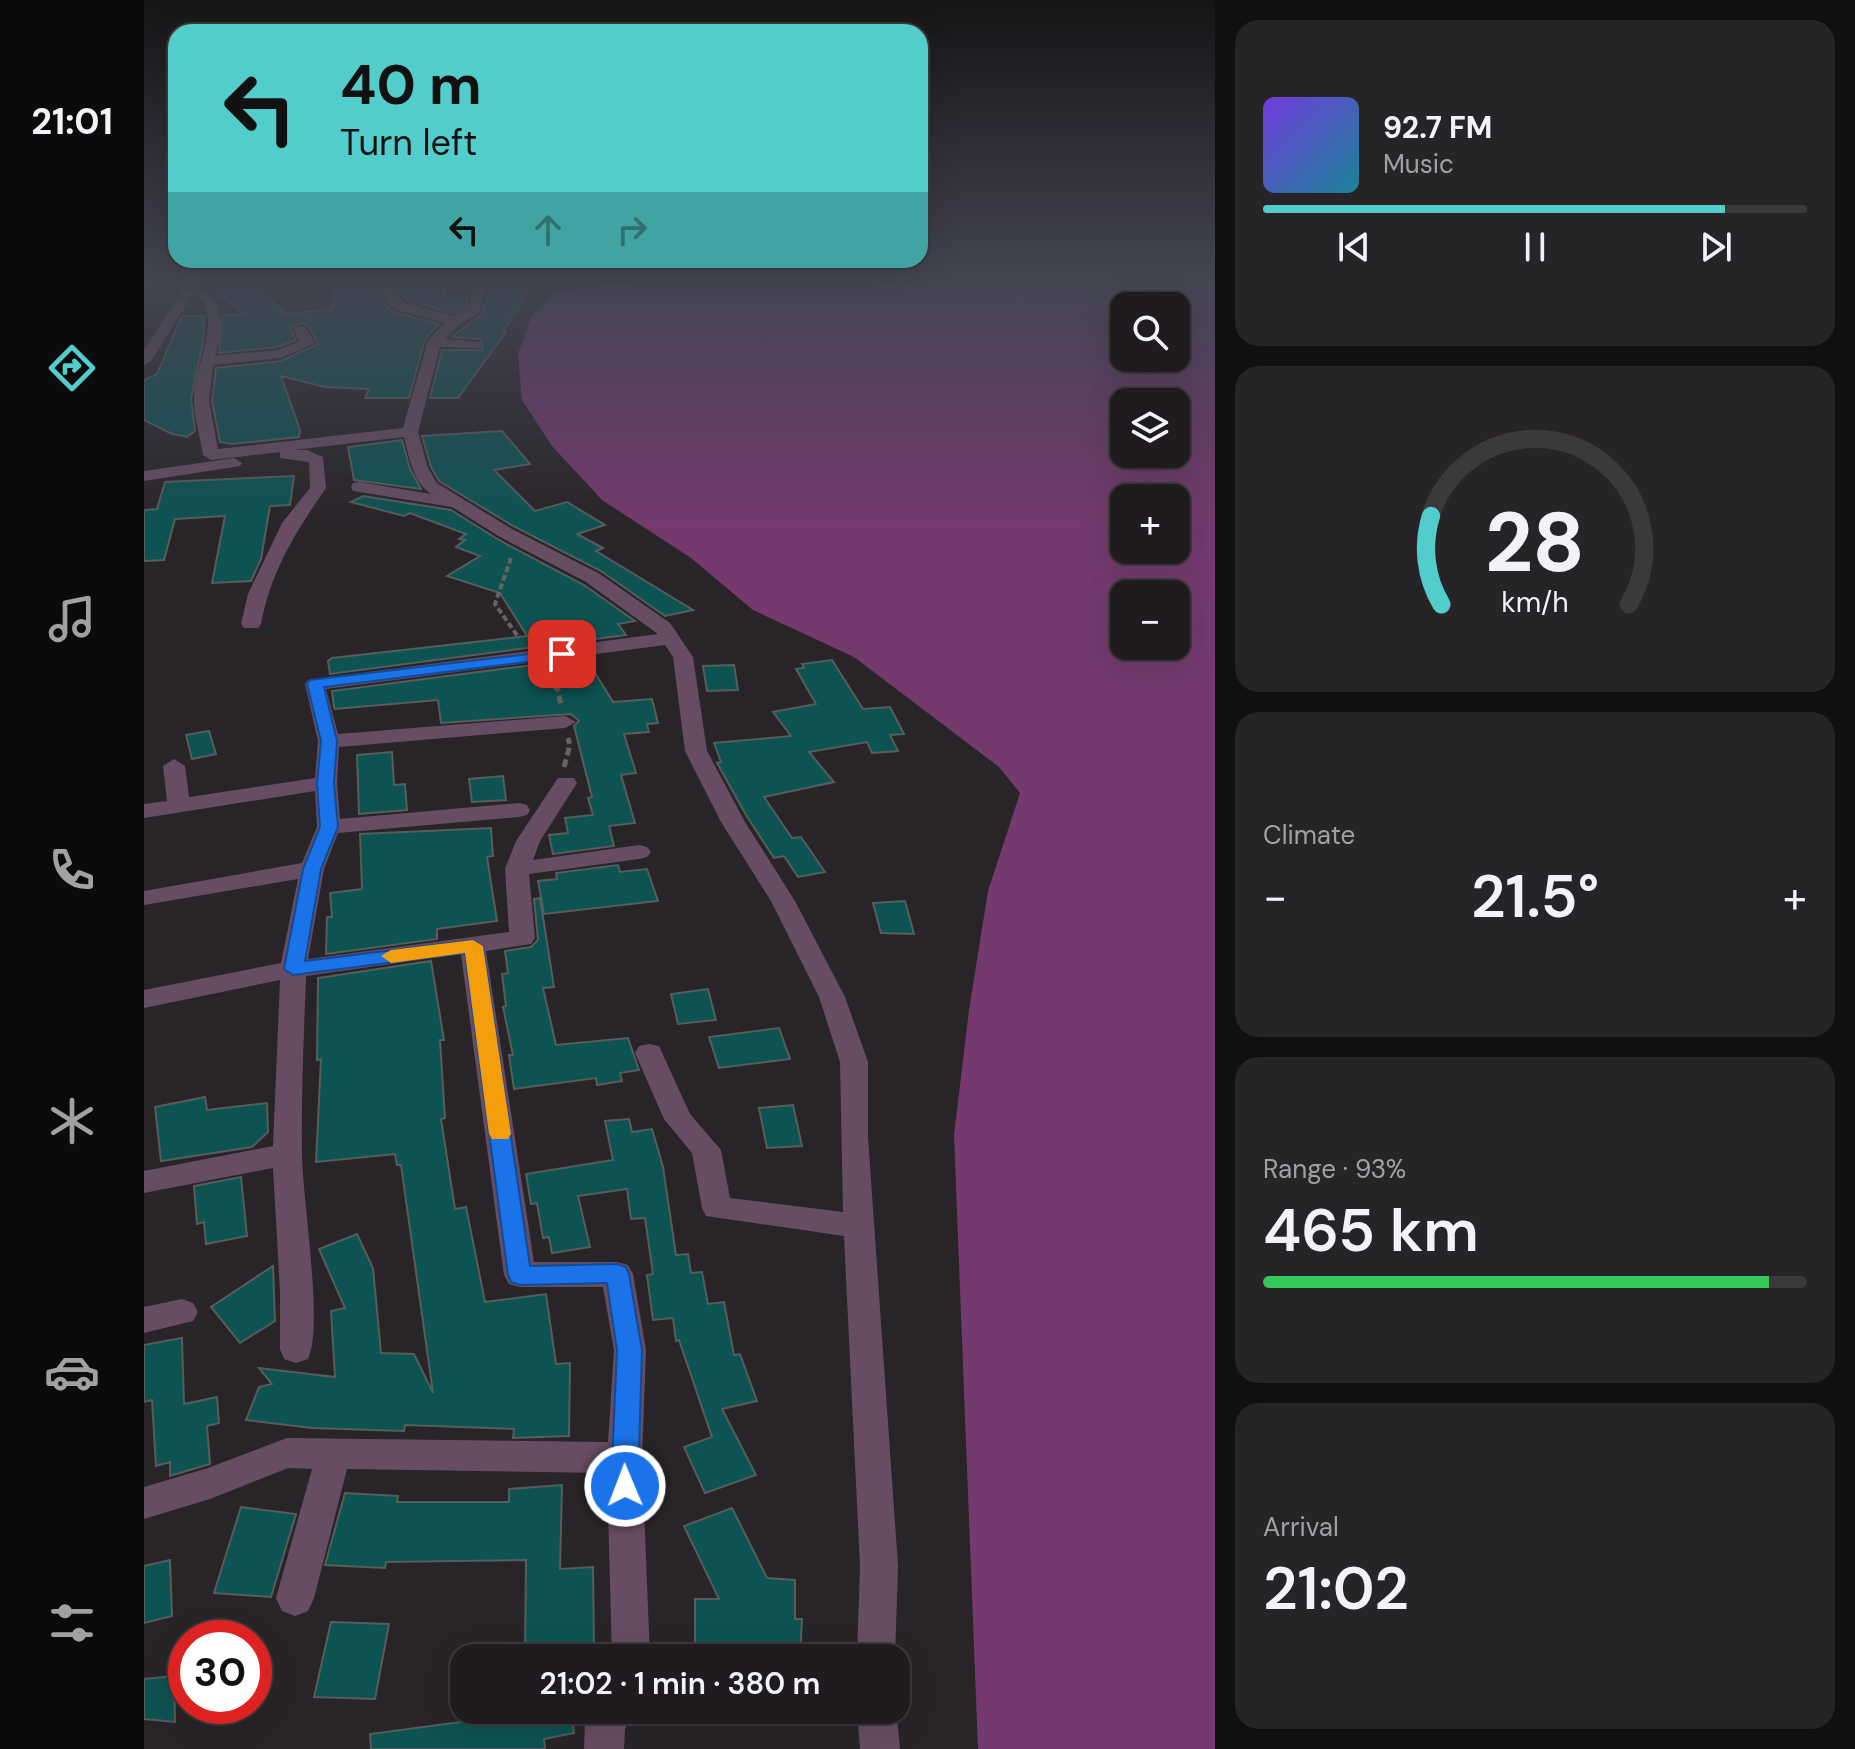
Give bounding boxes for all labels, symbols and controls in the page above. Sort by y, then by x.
text: 40 m [340,48,482,121]
icon: left [208,56,312,160]
text: 21:01 [31,98,113,145]
text: 92.7 FM [1383,108,1492,147]
text: Turn left [340,119,477,166]
text: Music [1383,147,1454,181]
icon: left [442,208,486,252]
icon: ahead [526,208,570,252]
icon: right [610,208,654,252]
icon: previous [1332,225,1376,269]
icon: pause [1513,225,1557,269]
icon: next [1694,225,1738,269]
map controls [1110,292,1190,660]
button: search [1110,292,1190,372]
icon: directions [44,340,100,396]
button: layers [1110,388,1190,468]
button: + [1110,484,1190,564]
text: 28 [1485,487,1585,596]
button: − [1110,580,1190,660]
text: km/h [1501,584,1569,621]
icon: music [44,591,100,647]
pin [528,620,596,688]
icon: arrive [540,632,584,676]
text: Climate [1263,818,1355,852]
icon: phone [44,842,100,898]
text: 21.5° [1471,857,1599,936]
text: − [1263,868,1287,926]
text: + [1783,868,1807,926]
icon: climate [44,1093,100,1149]
text: Range · 93% [1263,1152,1406,1186]
text: 465 km [1263,1191,1479,1270]
icon: car [44,1344,100,1400]
position arrow [583,1444,667,1528]
text: Arrival [1263,1510,1339,1544]
text: 21:02 [1263,1549,1409,1628]
icon: filters [44,1595,100,1651]
speed limit sign: 30 [168,1620,272,1724]
text: 21:02 · 1 min · 380 m [540,1664,820,1703]

